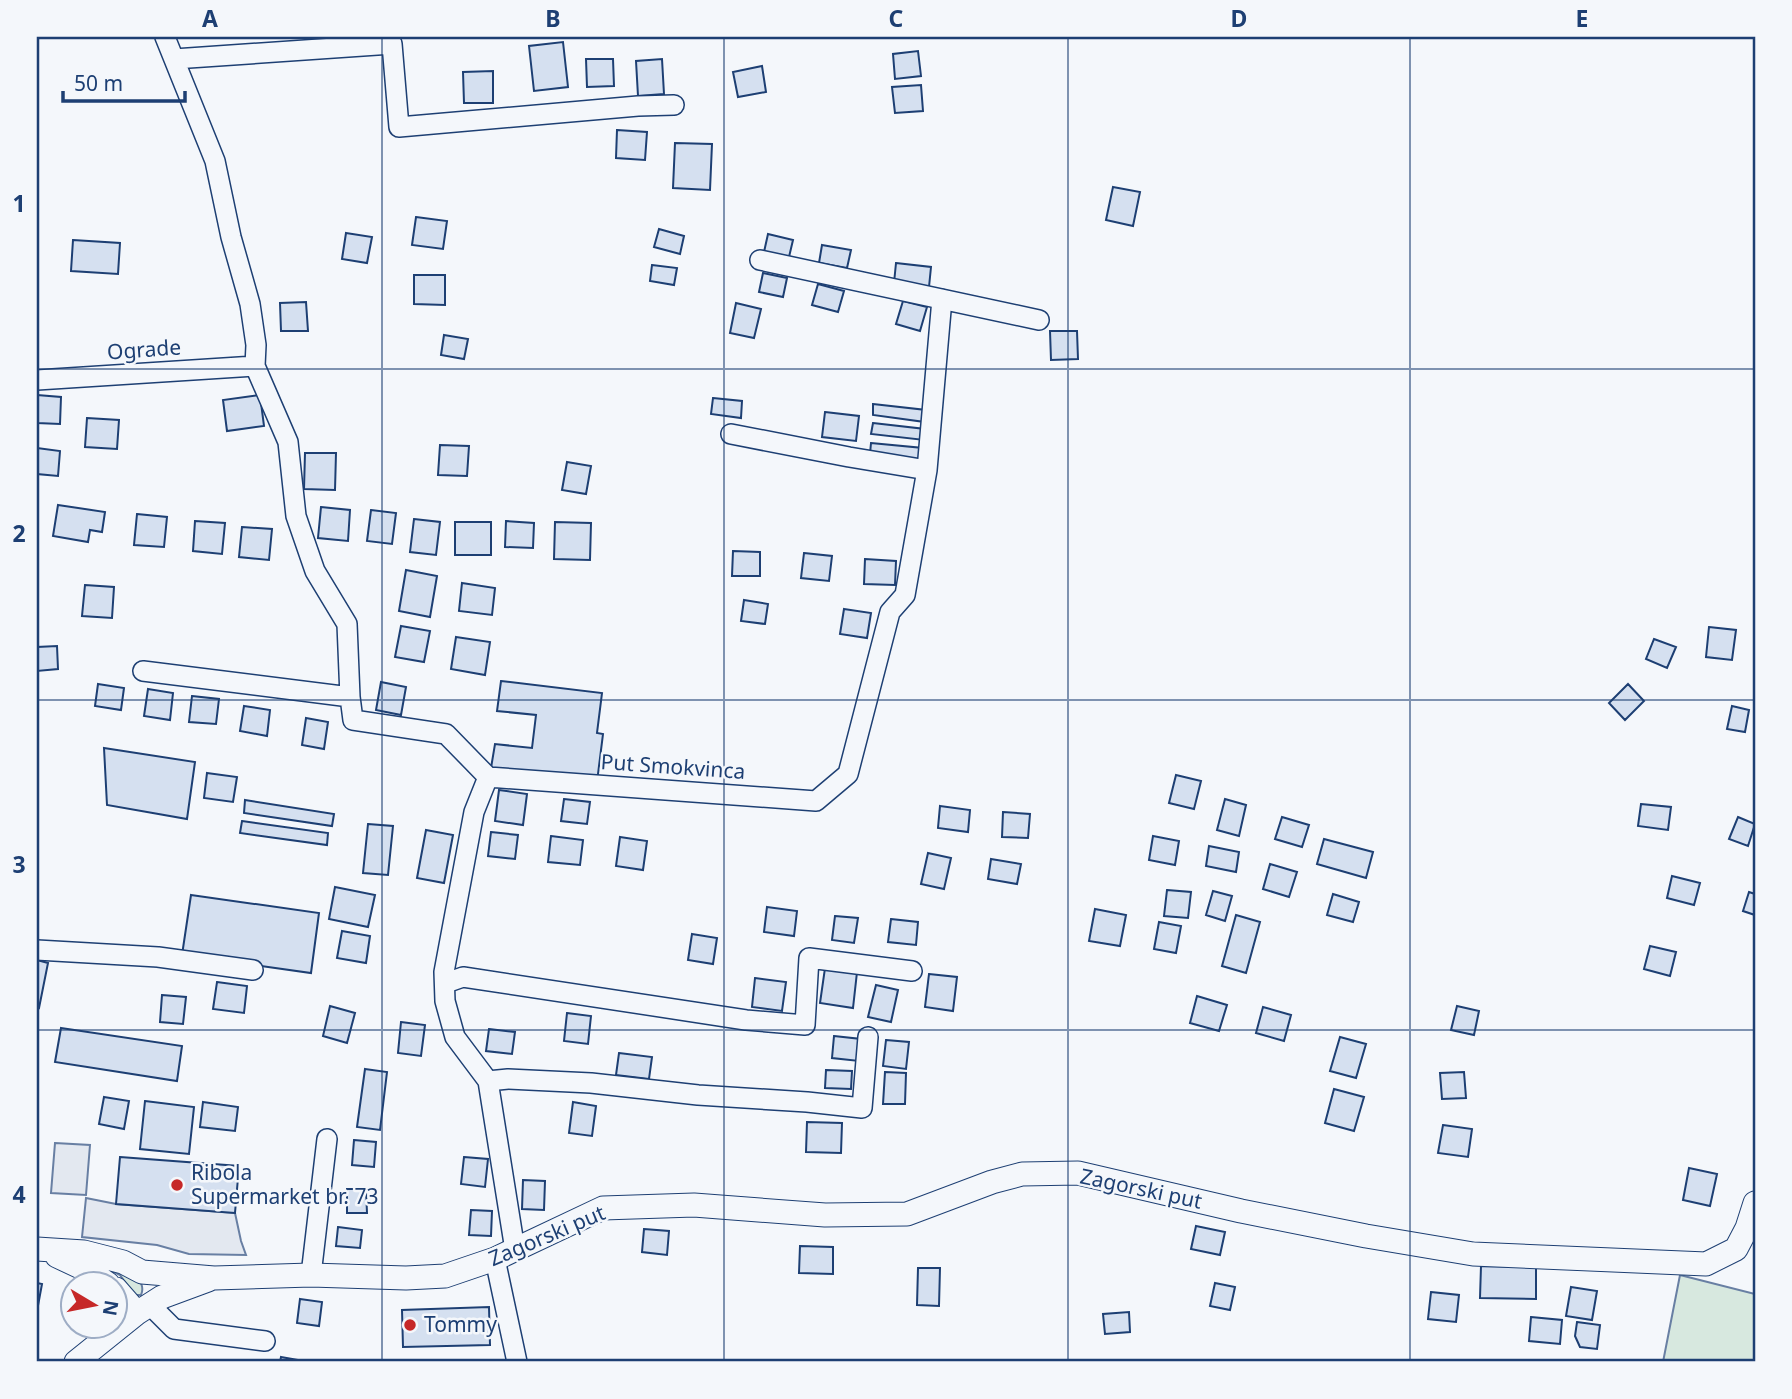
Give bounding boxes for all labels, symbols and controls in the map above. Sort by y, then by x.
text: A [202,2,218,34]
text: B [545,2,561,34]
text: C [889,2,904,34]
text: D [1231,2,1247,34]
text: E [1576,2,1588,34]
scale bar [63,60,186,104]
text: 50 m [74,69,123,97]
text: 1 [12,187,26,219]
street label: Ograde [106,332,182,366]
text: 2 [12,517,26,549]
street label: Put Smokvinca [600,747,746,785]
text: 3 [12,848,26,880]
place label: Ribola Supermarket br. 73 [191,1158,378,1210]
street label: Zagorski put [1078,1161,1205,1215]
marker: Ribola Supermarket br. 73 [169,1177,185,1193]
text: 4 [12,1178,26,1210]
street label: Zagorski put [484,1198,609,1272]
north arrow [60,1270,130,1340]
text: N [97,1298,125,1318]
place label: Tommy [424,1310,497,1338]
marker: Tommy [402,1317,418,1333]

